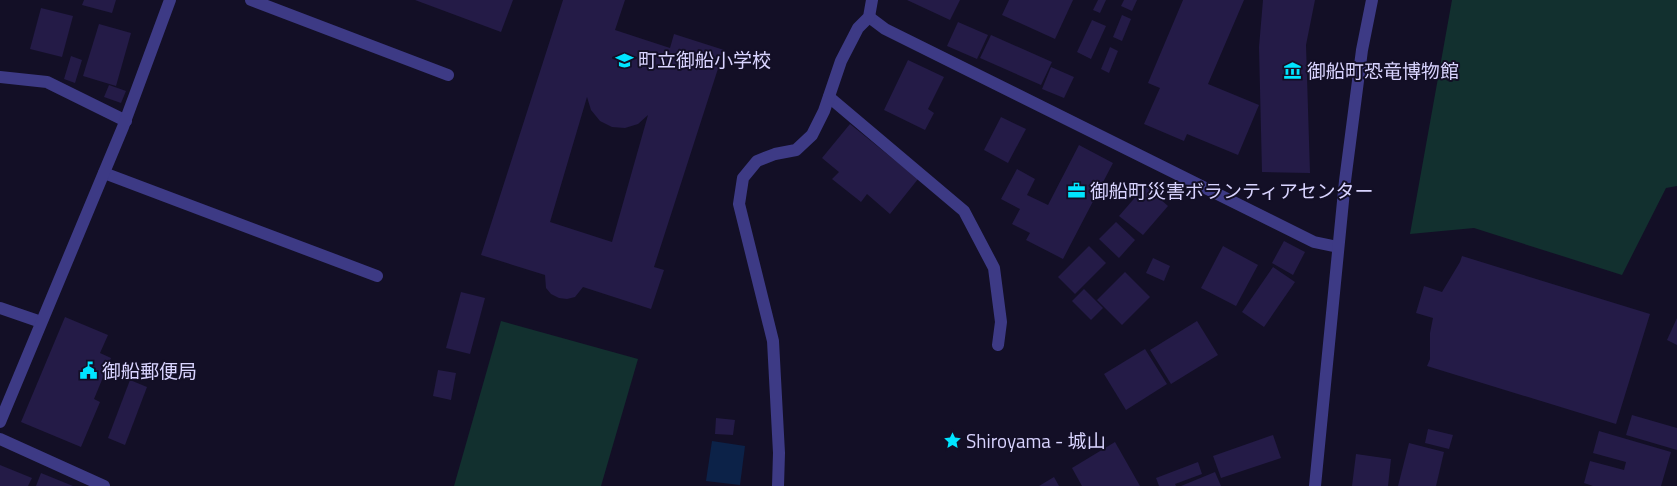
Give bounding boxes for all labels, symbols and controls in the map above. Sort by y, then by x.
place label: 町立御船小学校 [638,45,771,74]
school or university icon: 町立御船小学校 [614,50,634,70]
place label: 御船町恐竜博物館 [1307,56,1459,85]
museum icon: 御船町恐竜博物館 [1283,61,1303,81]
place label: 御船町災害ボランティアセンター [1090,176,1373,205]
office icon: 御船町災害ボランティアセンター [1066,181,1086,201]
place label: 御船郵便局 [102,356,197,385]
public building icon: 御船郵便局 [78,361,98,381]
place label: Shiroyama - 城山 [966,426,1106,455]
place icon: Shiroyama - 城山 [942,431,962,451]

